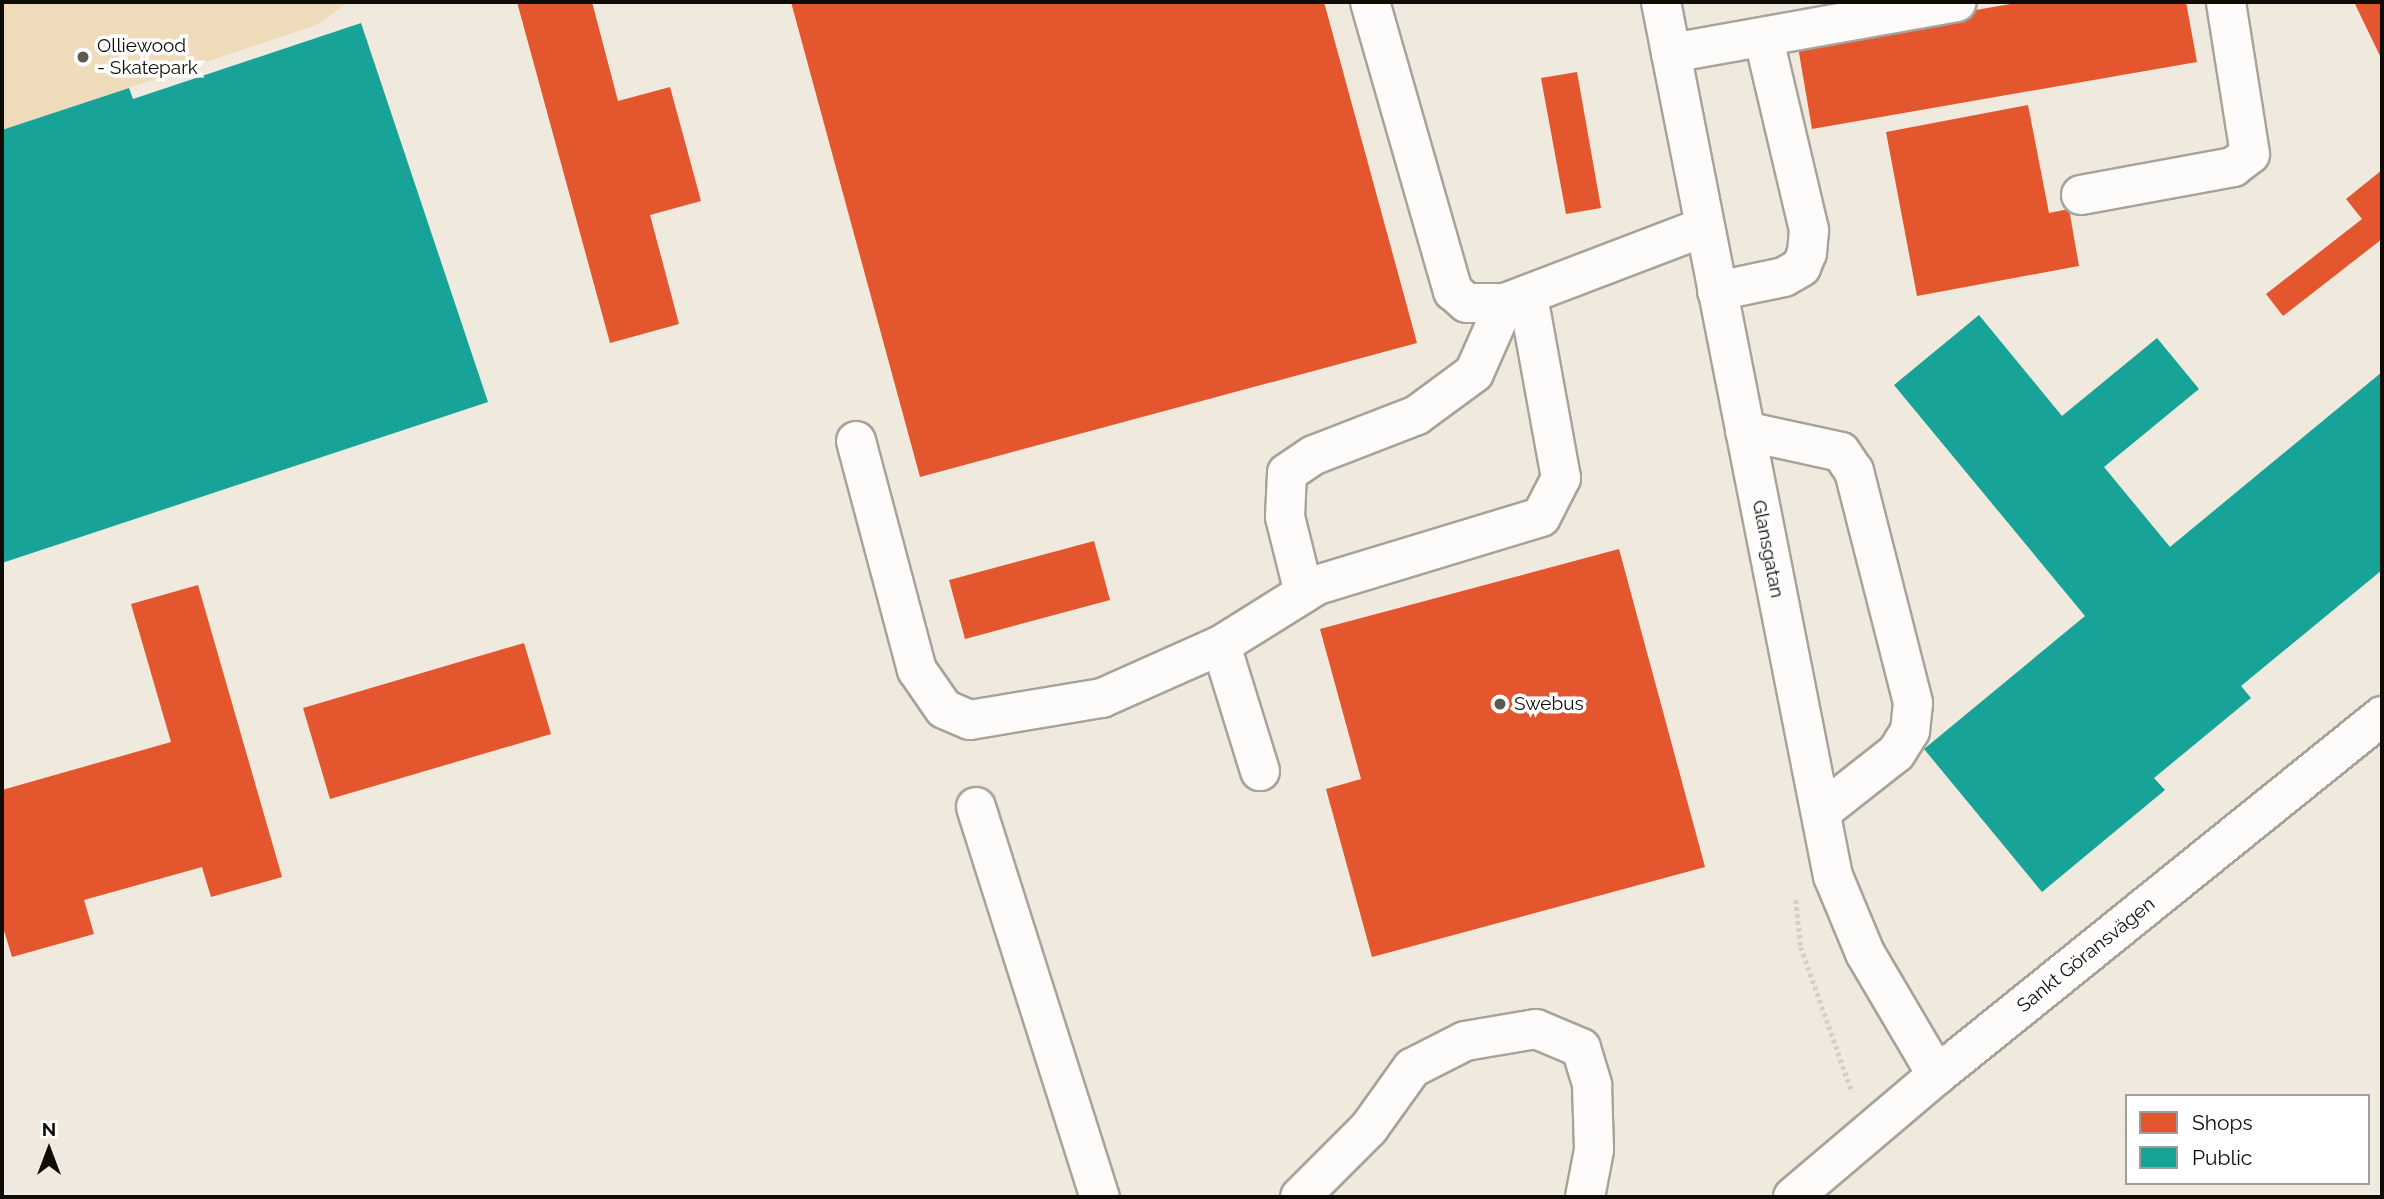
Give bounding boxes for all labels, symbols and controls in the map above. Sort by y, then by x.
place label: Olliewood - Skatepark [97,35,198,79]
marker: Olliewood - Skatepark [75,49,91,65]
street label: Glansgatan [1747,498,1789,600]
place label: Swebus [1514,693,1584,715]
marker: Swebus [1492,696,1508,712]
street label: Sankt Göransvägen [2013,893,2159,1017]
legend [2125,1094,2370,1185]
text: Shops [2192,1110,2253,1135]
north arrow [14,1115,84,1185]
text: N [42,1118,56,1140]
text: Public [2192,1145,2252,1170]

